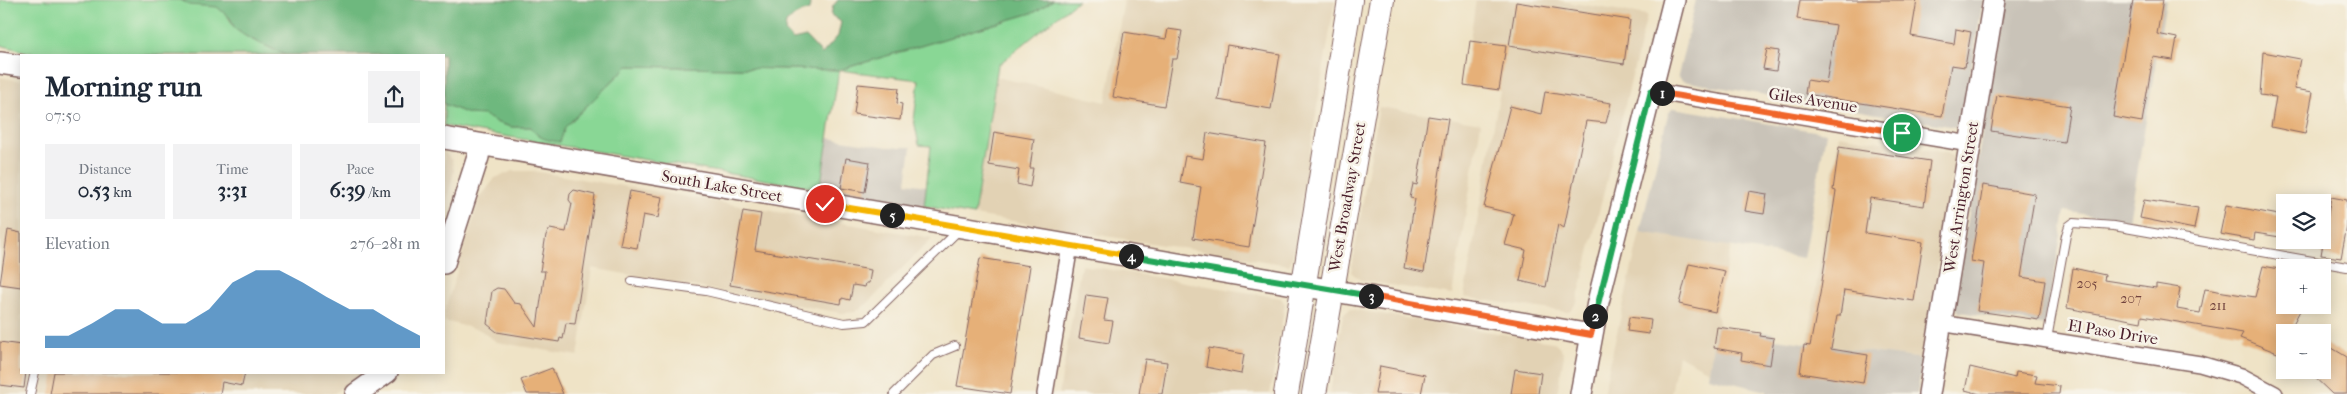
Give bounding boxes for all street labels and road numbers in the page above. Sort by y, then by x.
street label: Giles Avenue [1767,84,1859,116]
street label: West Broadway Street [1324,120,1370,274]
street label: West Arrington Street [1939,120,1982,275]
street label: South Lake Street [660,166,784,206]
street label: El Paso Drive [2067,315,2160,349]

